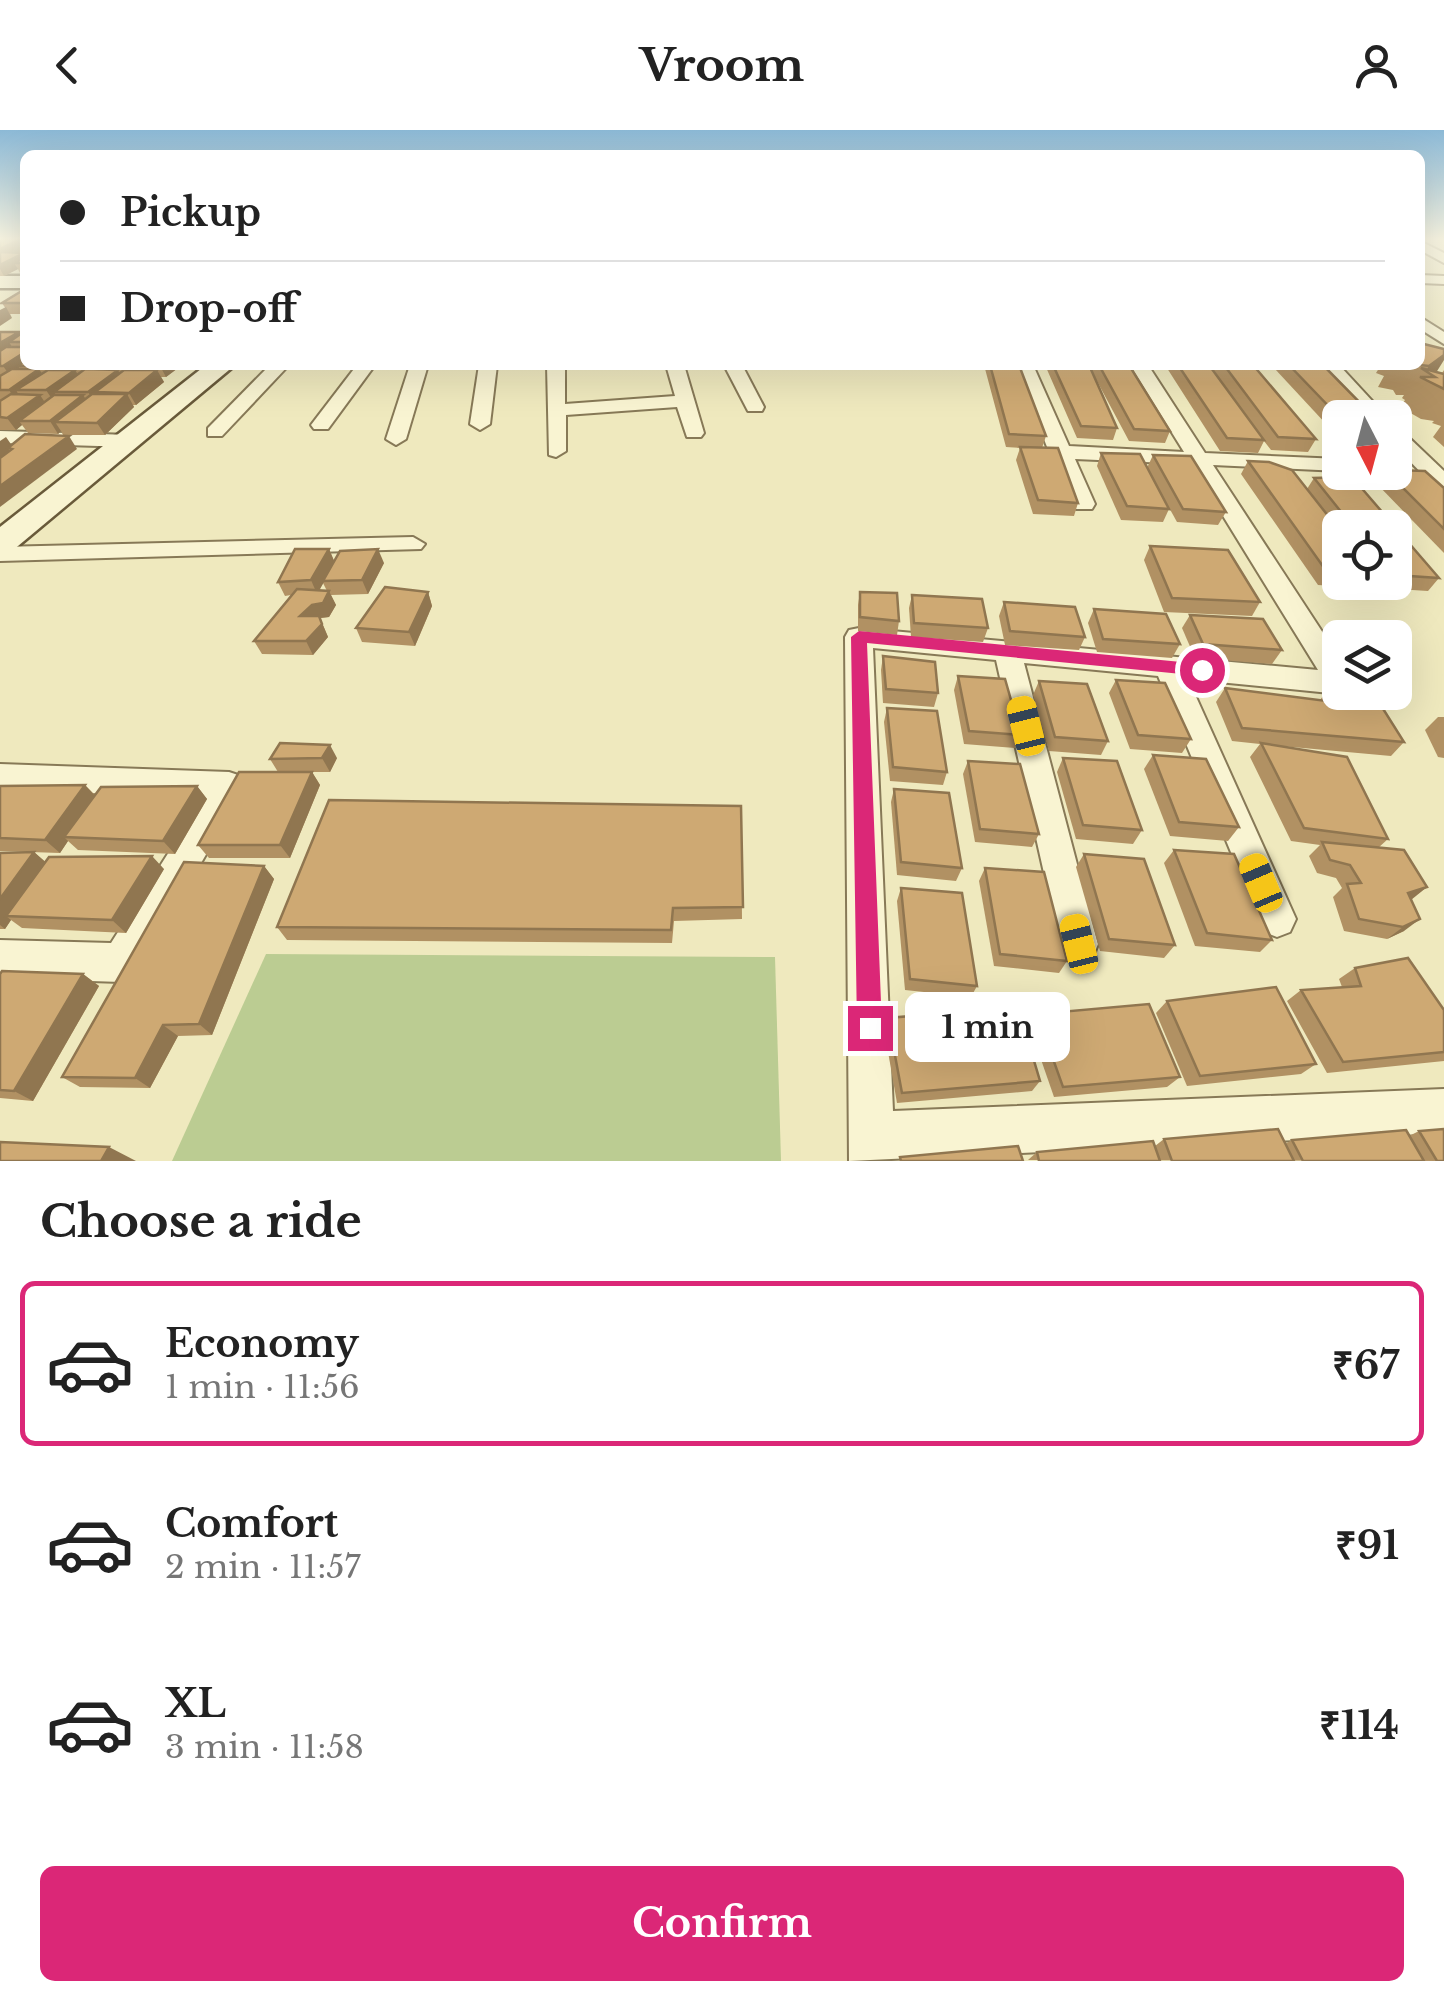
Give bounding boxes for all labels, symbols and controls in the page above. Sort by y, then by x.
text: Vroom [640,37,804,93]
icon: back [40,38,95,93]
icon: person [1349,38,1404,93]
text: Pickup [120,189,261,236]
text: Drop-off [120,285,297,332]
north arrow [1322,400,1412,490]
map controls [1322,400,1412,710]
button: locate [1322,510,1412,600]
button: layers [1322,620,1412,710]
route start [1180,648,1225,693]
car [1004,693,1048,759]
car [1235,850,1287,916]
car [1057,911,1101,977]
callout: 1 min [905,993,1070,1063]
route end [848,1006,893,1051]
text: 1 min [941,1007,1034,1047]
text: Choose a ride [40,1193,362,1249]
icon: car [45,1319,135,1409]
text: Economy [165,1320,359,1367]
text: ₹67 [1332,1342,1399,1389]
text: 1 min · 11:56 [165,1367,360,1407]
icon: car [45,1499,135,1589]
text: Comfort [165,1500,338,1547]
text: ₹91 [1335,1522,1399,1569]
text: 2 min · 11:57 [165,1547,361,1587]
icon: car [45,1679,135,1769]
text: XL [165,1680,226,1727]
text: ₹114 [1319,1702,1399,1749]
text: 3 min · 11:58 [165,1727,364,1767]
button: Confirm [40,1866,1404,1981]

